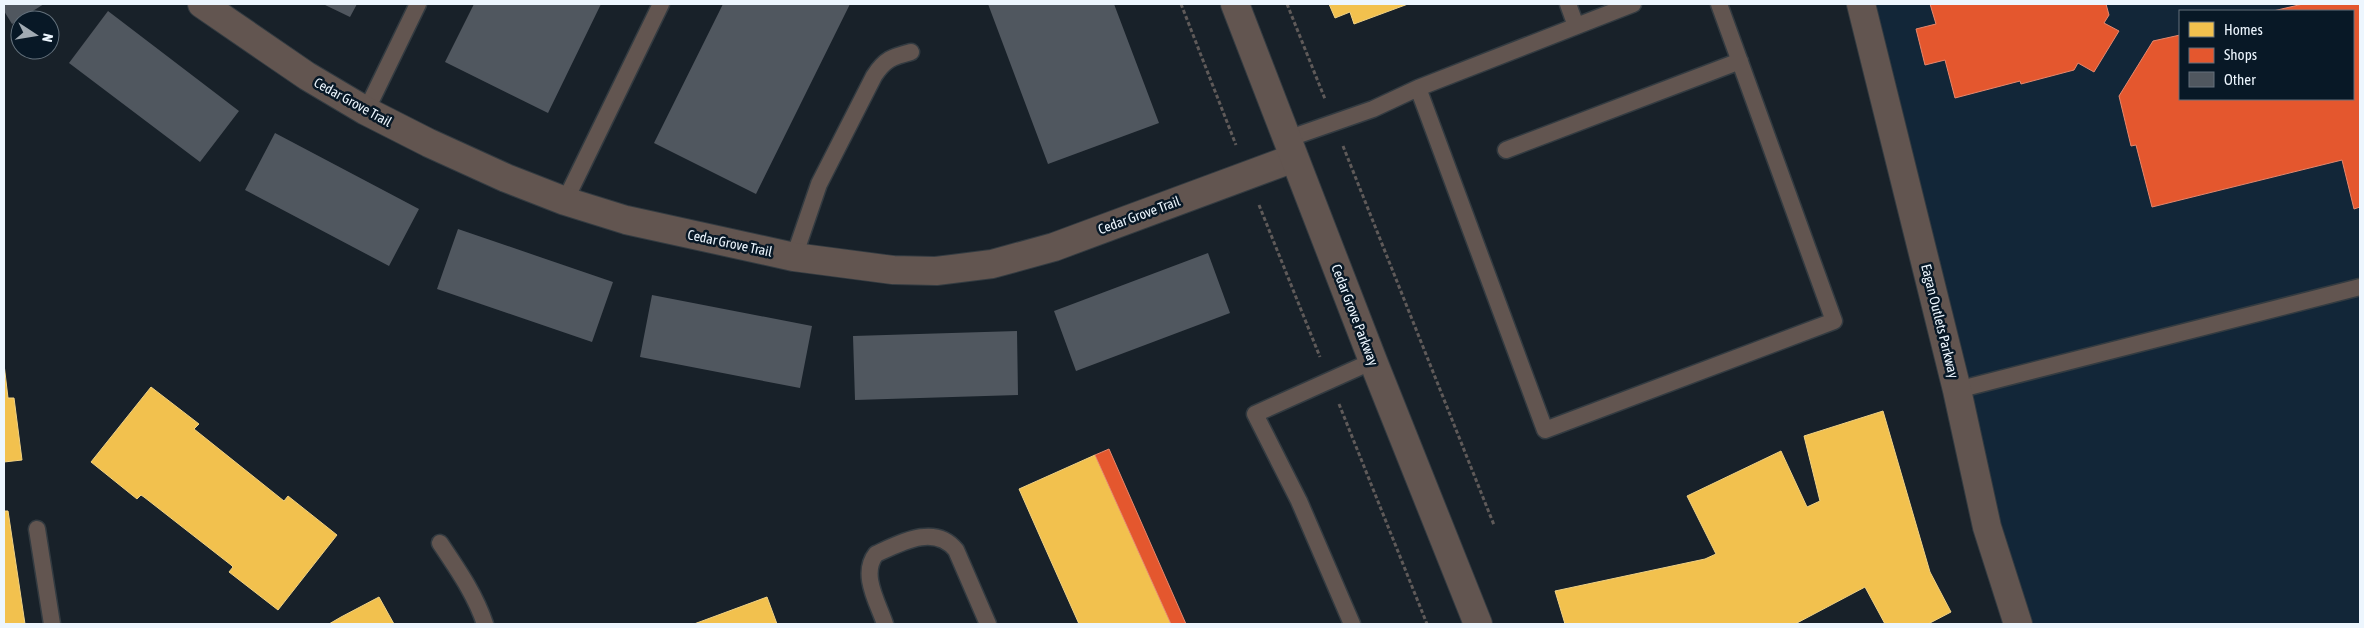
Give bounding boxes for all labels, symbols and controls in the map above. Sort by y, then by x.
north arrow [10,10,60,60]
legend [2179,10,2354,100]
text: Homes [2224,21,2263,38]
text: N [39,32,56,43]
text: Shops [2224,46,2257,63]
text: Other [2224,71,2256,88]
street label: Cedar Grove Trail [311,74,395,130]
street label: Cedar Grove Trail [1096,193,1183,237]
street label: Cedar Grove Trail [686,226,774,260]
street label: Cedar Grove Parkway [1328,262,1382,368]
street label: Eagan Outlets Parkway [1918,262,1962,380]

